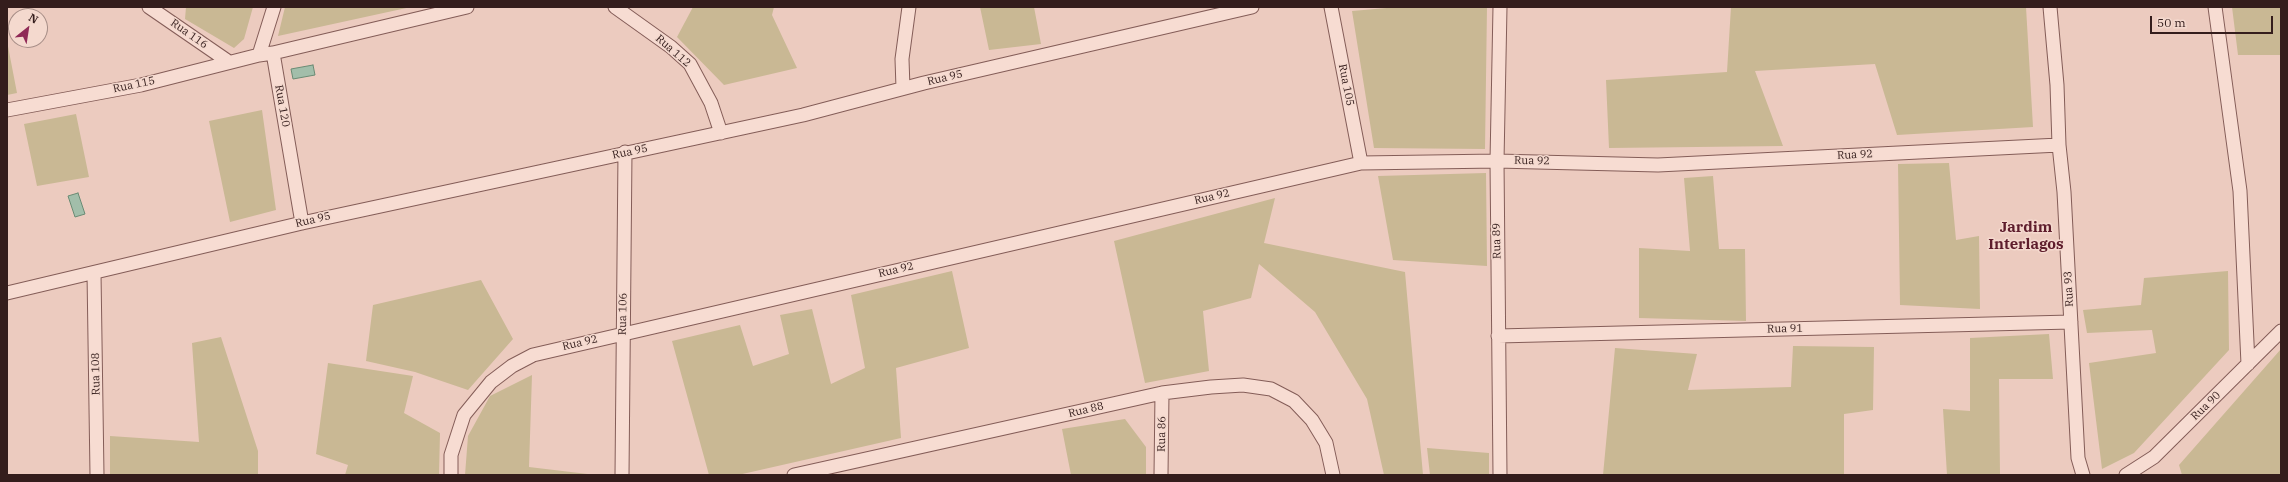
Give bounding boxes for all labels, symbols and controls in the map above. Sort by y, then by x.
north arrow [8,8,48,48]
scale bar [2152,8,2275,34]
text: N [26,10,41,27]
text: 50 m [2157,15,2186,30]
street label: Rua 116 [168,16,210,52]
street label: Rua 112 [653,32,693,70]
street label: Rua 105 [1335,63,1357,107]
street label: Rua 95 [926,68,964,88]
street label: Rua 115 [112,74,156,96]
street label: Rua 120 [272,84,292,128]
street label: Rua 95 [611,142,649,162]
street label: Rua 92 [1837,147,1873,163]
street label: Rua 92 [1514,154,1550,168]
street label: Rua 92 [1193,187,1231,207]
street label: Rua 95 [294,210,332,230]
district label: Jardim Interlagos [1988,219,2064,254]
street label: Rua 89 [1490,223,1504,259]
street label: Rua 92 [877,260,915,280]
street label: Rua 93 [2061,271,2077,307]
street label: Rua 106 [616,293,630,335]
street label: Rua 91 [1767,322,1803,336]
street label: Rua 92 [561,333,599,353]
street label: Rua 108 [89,353,103,395]
street label: Rua 90 [2189,389,2223,423]
street label: Rua 88 [1067,400,1105,420]
street label: Rua 86 [1155,416,1169,452]

